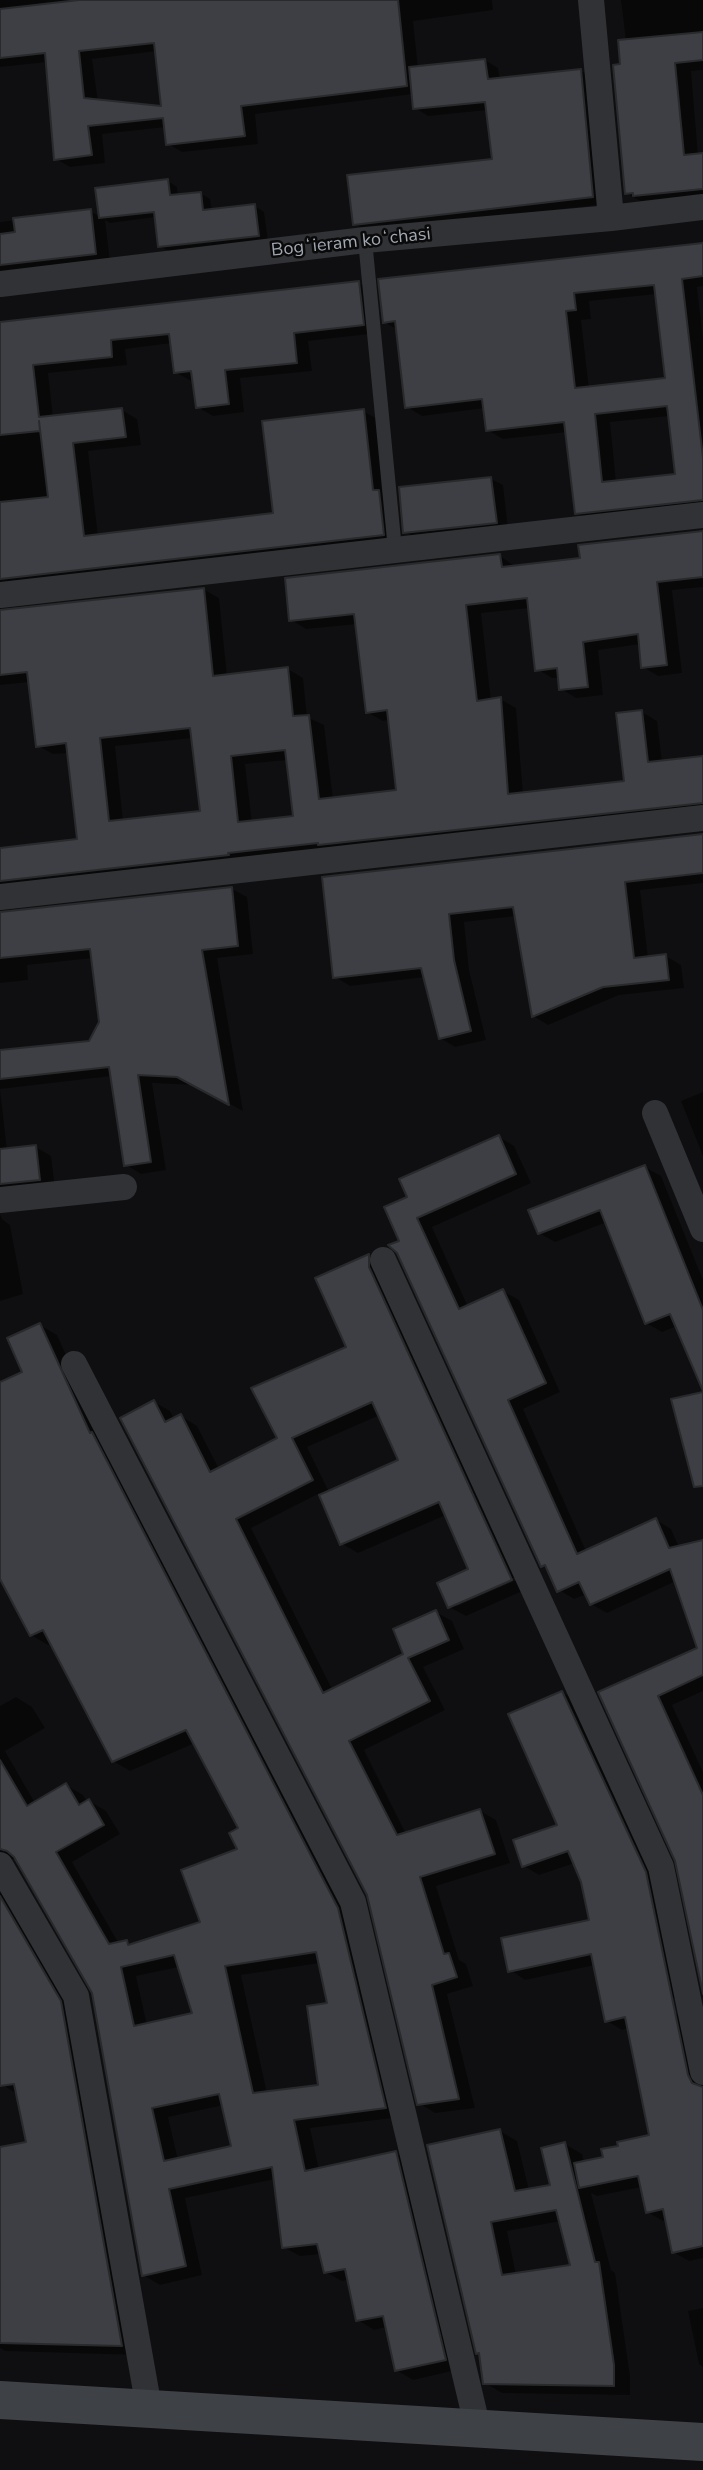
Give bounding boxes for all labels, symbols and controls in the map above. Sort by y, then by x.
street label: Bogʻieram koʻchasi [270,224,432,262]

